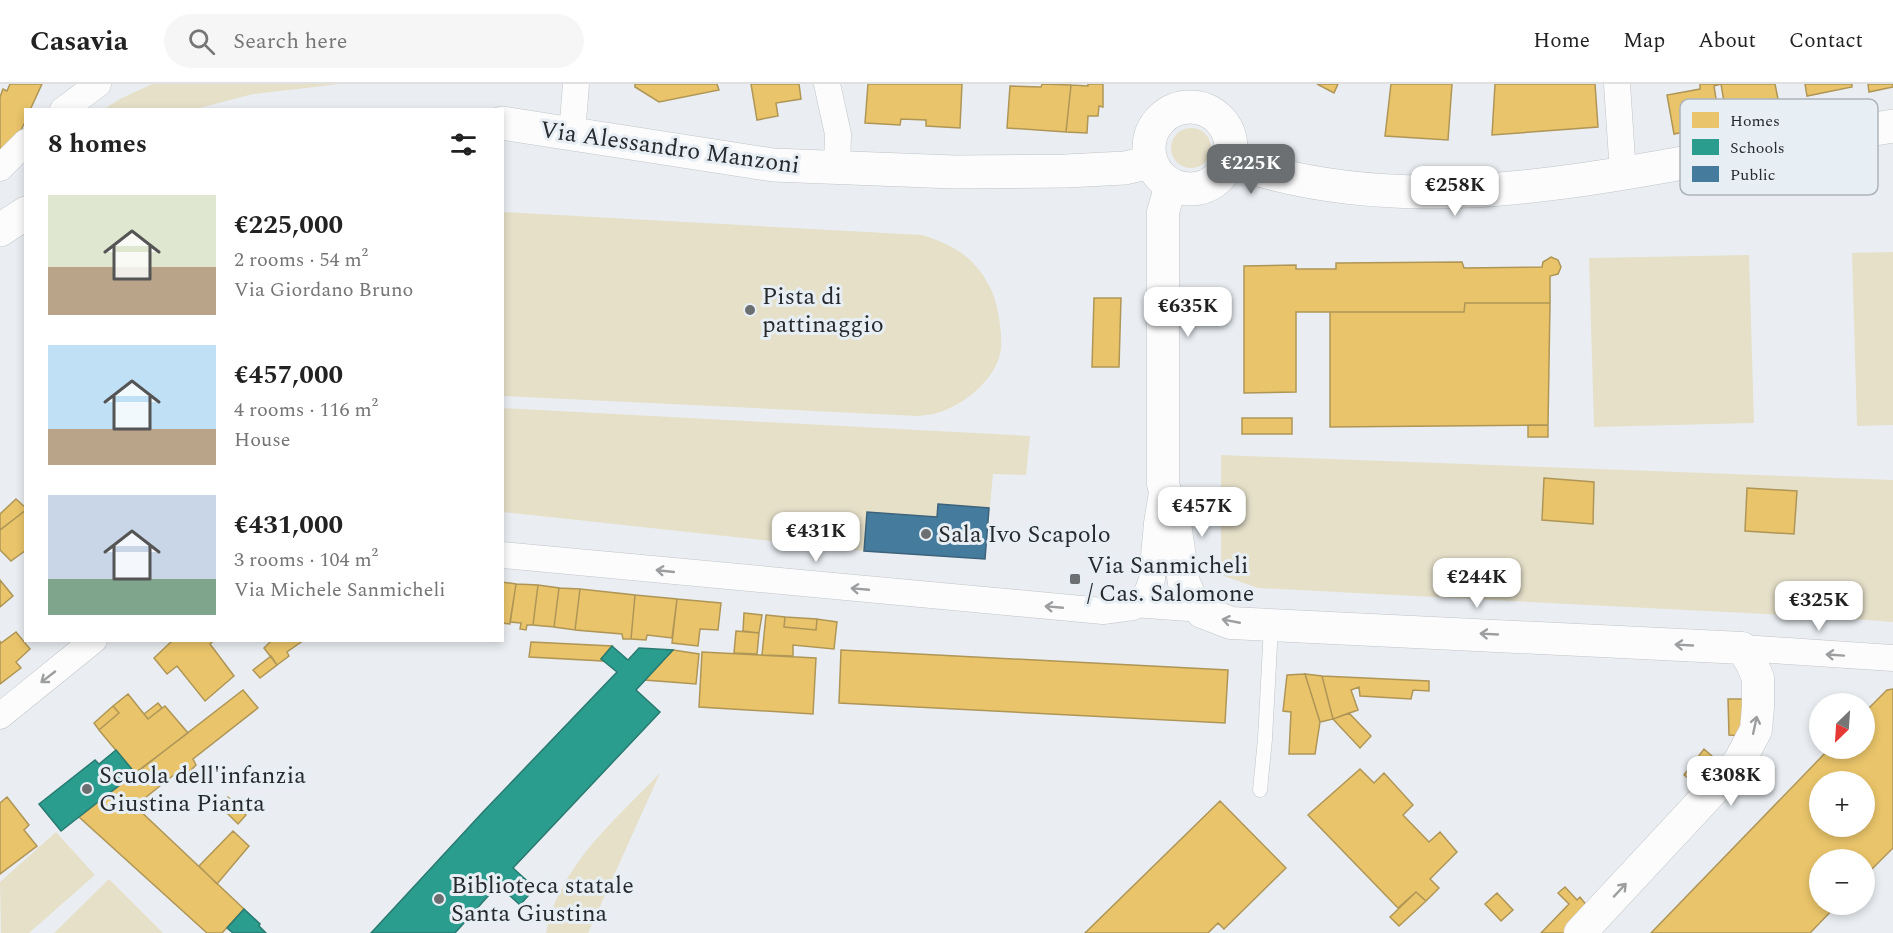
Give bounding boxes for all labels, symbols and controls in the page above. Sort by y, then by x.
search box [164,14,584,68]
text: Casavia [30,20,128,63]
icon: search [185,25,218,58]
text: Search here [233,25,347,58]
text: Home [1533,25,1590,57]
text: Map [1623,25,1665,57]
text: About [1698,25,1756,57]
text: Contact [1789,25,1863,57]
legend [1680,99,1878,195]
text: Homes [1730,109,1780,133]
street label: Via Alessandro Manzoni [538,112,802,184]
text: 8 homes [48,124,147,164]
icon: filters [447,128,480,161]
text: Schools [1730,136,1785,160]
pin: €225K [1209,144,1293,195]
text: €225K [1221,148,1281,178]
text: Public [1730,163,1776,187]
pin: €258K [1413,166,1497,217]
text: €258K [1425,170,1485,200]
text: €225,000 [234,205,343,245]
icon: home [96,219,168,291]
text: 2 rooms · 54 m² [234,245,368,275]
text: Via Giordano Bruno [234,275,413,305]
place label: Pista di pattinaggio [762,279,884,343]
pin: €635K [1146,287,1230,338]
text: €635K [1158,291,1218,321]
marker: Pista di pattinaggio [743,303,757,317]
text: €457,000 [234,355,343,395]
icon: home [96,369,168,441]
text: 4 rooms · 116 m² [234,395,378,425]
text: House [234,425,291,455]
pin: €457K [1160,487,1244,538]
text: €457K [1172,491,1232,521]
text: €431,000 [234,505,343,545]
pin: €431K [774,512,858,563]
text: €431K [786,516,846,546]
place label: Sala Ivo Scapolo [938,517,1111,553]
icon: home [96,519,168,591]
marker: Sala Ivo Scapolo [919,527,933,541]
text: 3 rooms · 104 m² [234,545,378,575]
place label: Via Sanmicheli / Cas. Salomone [1087,548,1254,612]
pin: €244K [1435,558,1519,609]
text: €244K [1447,562,1507,592]
one-way arrow [656,565,676,576]
marker: Via Sanmicheli / Cas. Salomone [1068,572,1082,586]
text: Via Michele Sanmicheli [234,575,446,605]
pin: €325K [1777,581,1861,632]
one-way arrow [850,583,870,594]
text: €325K [1789,585,1849,615]
one-way arrow [1044,601,1064,612]
one-way arrow [1222,616,1242,627]
one-way arrow [1479,629,1499,640]
one-way arrow [1674,639,1694,650]
one-way arrow [1825,649,1845,660]
one-way arrow [40,670,56,683]
north arrow [1809,693,1875,759]
map controls [1809,693,1875,915]
one-way arrow [1750,716,1762,735]
pin: €308K [1689,756,1773,807]
place label: Scuola dell'infanzia Giustina Pianta [99,758,306,822]
text: €308K [1701,760,1761,790]
button: + [1809,771,1875,837]
marker: Scuola dell'infanzia Giustina Pianta [80,782,94,796]
button: − [1809,849,1875,915]
place label: Biblioteca statale Santa Giustina [451,868,634,932]
one-way arrow [1613,883,1627,898]
marker: Biblioteca statale Santa Giustina [432,892,446,906]

